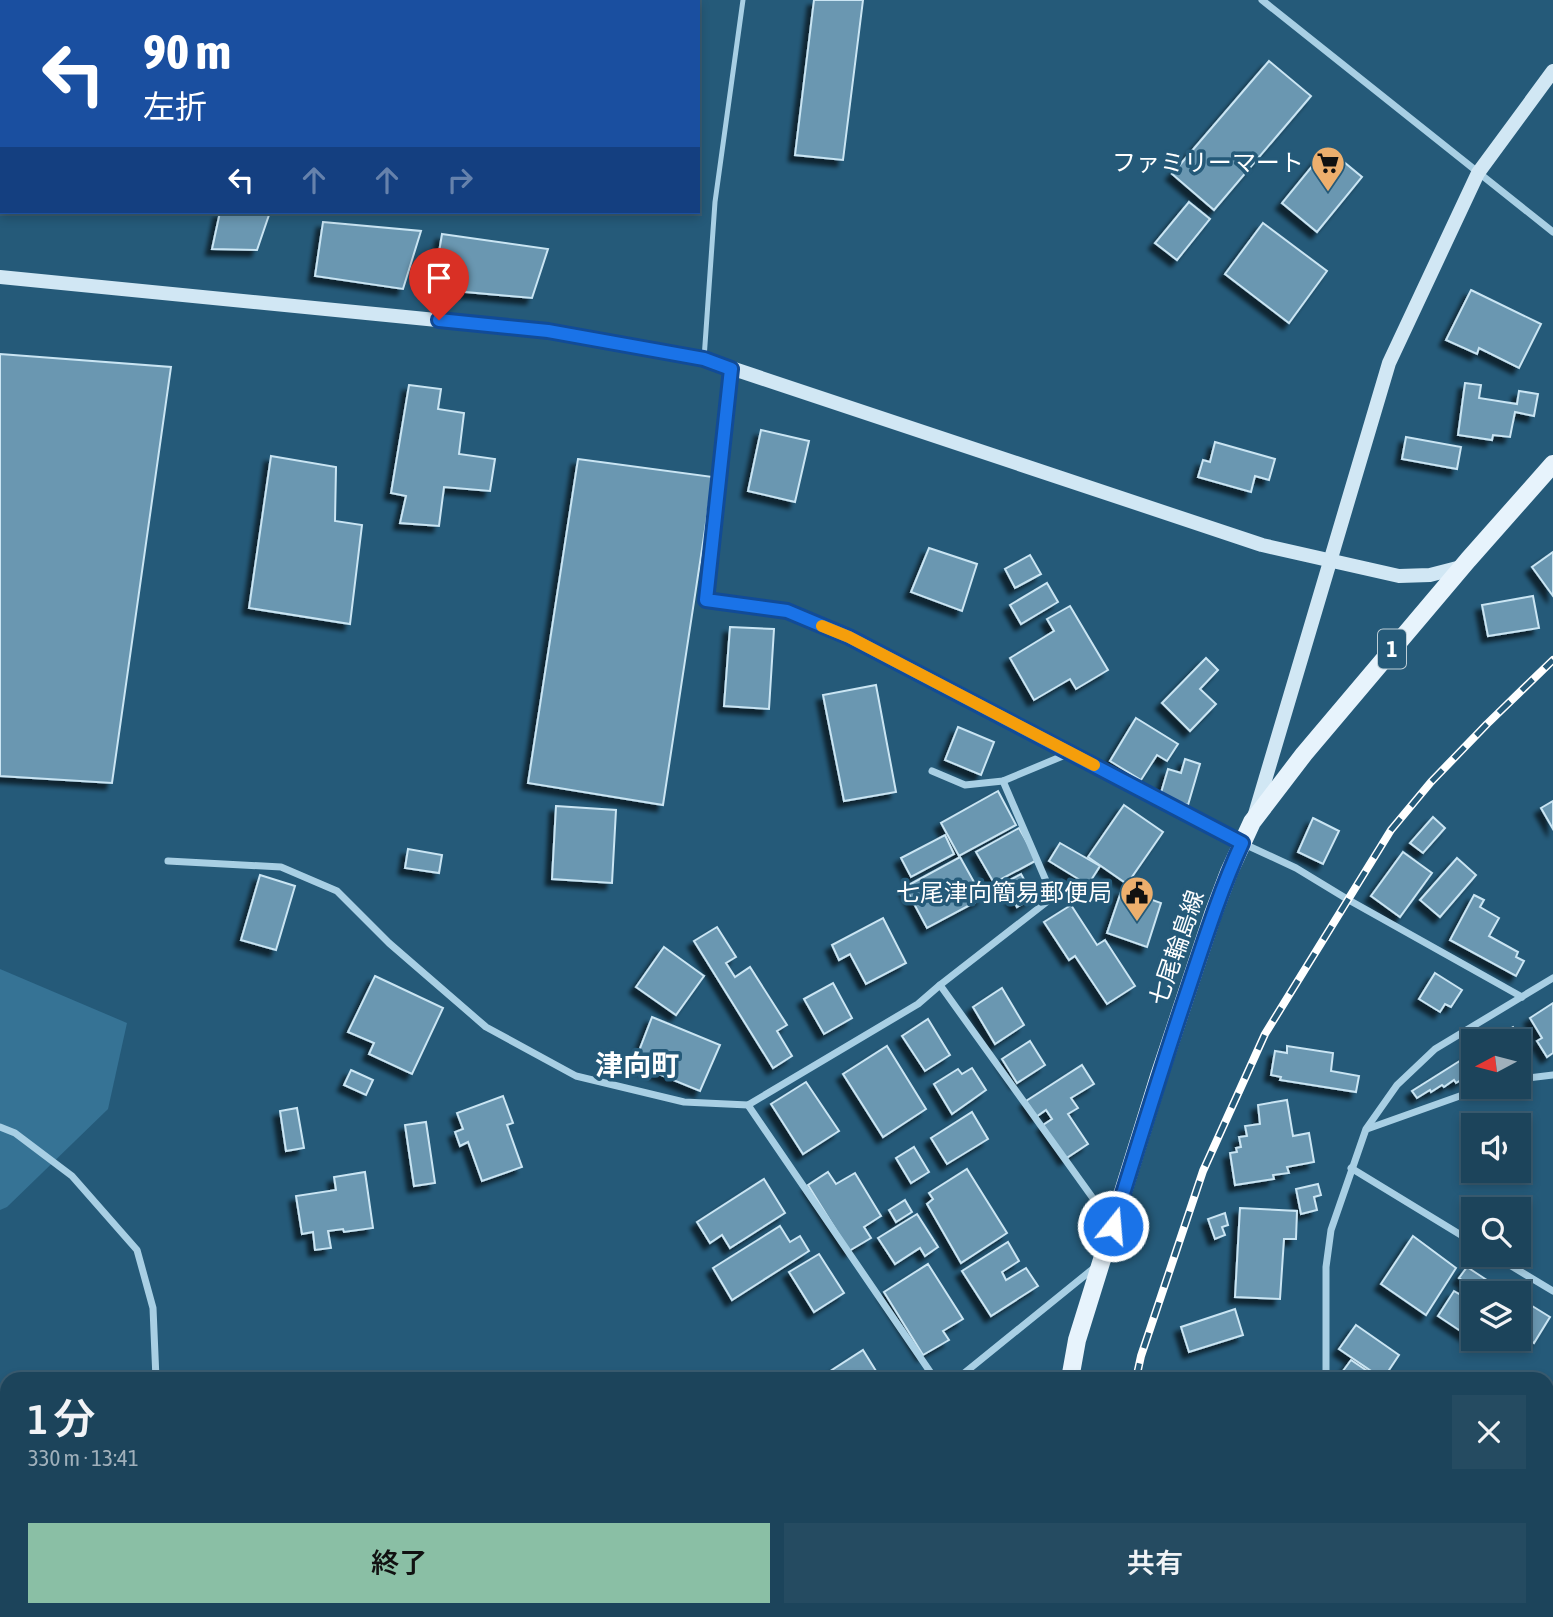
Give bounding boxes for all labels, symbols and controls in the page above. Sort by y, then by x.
text: 90 m [143,23,231,79]
icon: left [28,28,119,119]
text: 左折 [143,88,207,125]
supermarket icon: ファミリーマート [1309,144,1347,193]
place label: ファミリーマート [1112,149,1304,176]
icon: left [222,161,260,199]
icon: ahead [295,161,333,199]
icon: ahead [368,161,406,199]
icon: right [441,161,479,199]
pin [409,248,469,320]
icon: arrive [420,259,458,297]
road number: 1 [1378,629,1406,668]
public building icon: 七尾津向簡易郵便局 [1118,874,1156,923]
place label: 七尾津向簡易郵便局 [896,879,1112,906]
street label: 七尾輪島線 [1144,887,1209,1009]
north arrow [1461,1029,1531,1099]
map controls [1461,1029,1531,1351]
district label: 津向町 [595,1049,679,1081]
button: sound [1461,1113,1531,1183]
position arrow [1076,1189,1150,1263]
button: search [1461,1197,1531,1267]
button: layers [1461,1281,1531,1351]
text: 1 分 [28,1395,96,1443]
button: close [1452,1395,1526,1469]
text: 330 m · 13:41 [28,1445,139,1471]
button: 終了 [28,1523,770,1603]
button: 共有 [784,1523,1526,1603]

